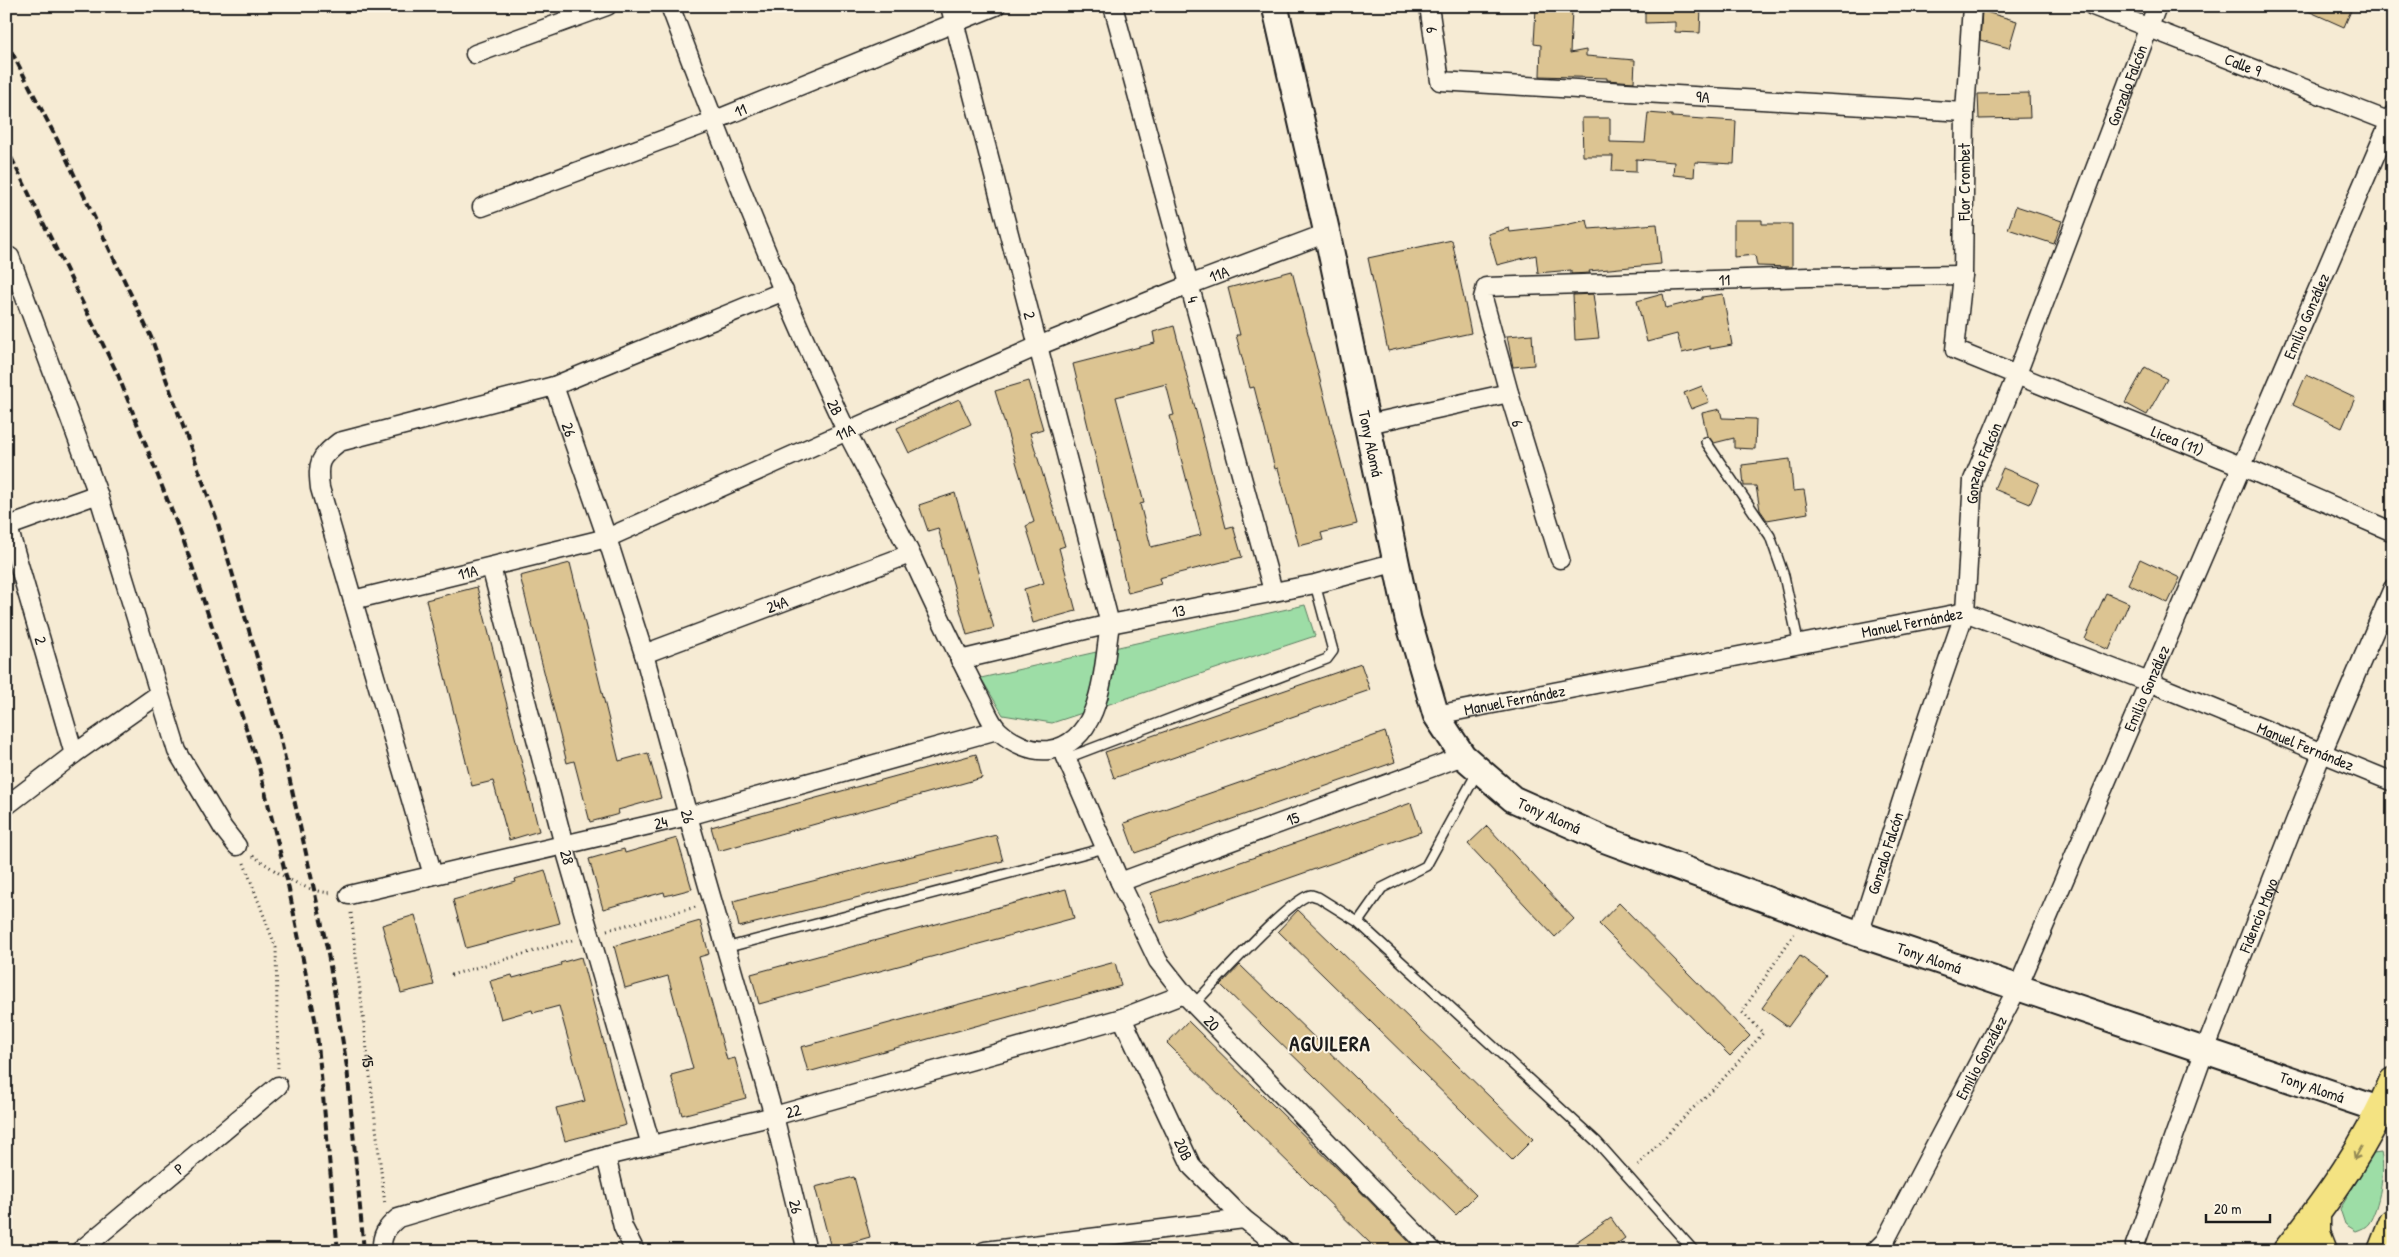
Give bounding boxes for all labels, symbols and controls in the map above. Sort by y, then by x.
street label: 6 [1421,25,1444,35]
street label: Gonzalo Falcón [2101,41,2152,129]
street label: Calle 9 [2221,47,2265,82]
street label: 9A [1695,85,1710,108]
street label: 11 [731,97,750,122]
street label: Flor Crombet [1953,143,1975,222]
street label: 11A [1206,260,1232,287]
street label: 11 [1718,268,1731,291]
street label: Emilio González [2278,270,2334,363]
street label: 4 [1182,293,1205,305]
street label: 2 [1018,309,1042,322]
street label: 2B [822,395,848,419]
street label: Tony Alomá [1353,408,1389,479]
street label: 6 [1507,417,1529,429]
street label: 11A [832,418,859,446]
street label: 26 [556,419,582,440]
street label: Gonzalo Falcón [1961,419,2007,505]
street label: Licea (11) [2148,420,2207,461]
street label: 11A [456,559,480,585]
street label: 24A [763,590,791,618]
street label: 13 [1170,599,1187,623]
street label: Manuel Fernández [1860,602,1965,643]
street label: 2 [29,634,53,647]
street label: Emilio González [2118,642,2175,735]
street label: Manuel Fernández [1462,679,1567,720]
street label: Manuel Fernández [2254,717,2357,776]
street label: Tony Alomá [1514,791,1584,839]
street label: 15 [1283,806,1303,831]
street label: 26 [676,807,701,826]
street label: Gonzalo Falcón [1861,809,1909,897]
street label: 24 [652,810,670,835]
street label: 28 [555,847,580,867]
street label: Fidencio Mayo [2233,874,2283,957]
street label: Tony Alomá [1894,936,1965,979]
street label: 20 [1199,1010,1225,1036]
street label: Emilio González [1950,1012,2012,1103]
district label: AGUILERA [1289,1029,1371,1058]
street label: 15 [357,1053,380,1069]
street label: Tony Alomá [2277,1066,2347,1108]
street label: 22 [783,1098,804,1123]
street label: 20B [1169,1134,1198,1164]
one-way arrow [2353,1145,2363,1160]
street label: P [169,1158,189,1179]
scale bar [2206,1192,2270,1224]
street label: 26 [784,1197,808,1216]
text: 20 m [2214,1198,2241,1219]

